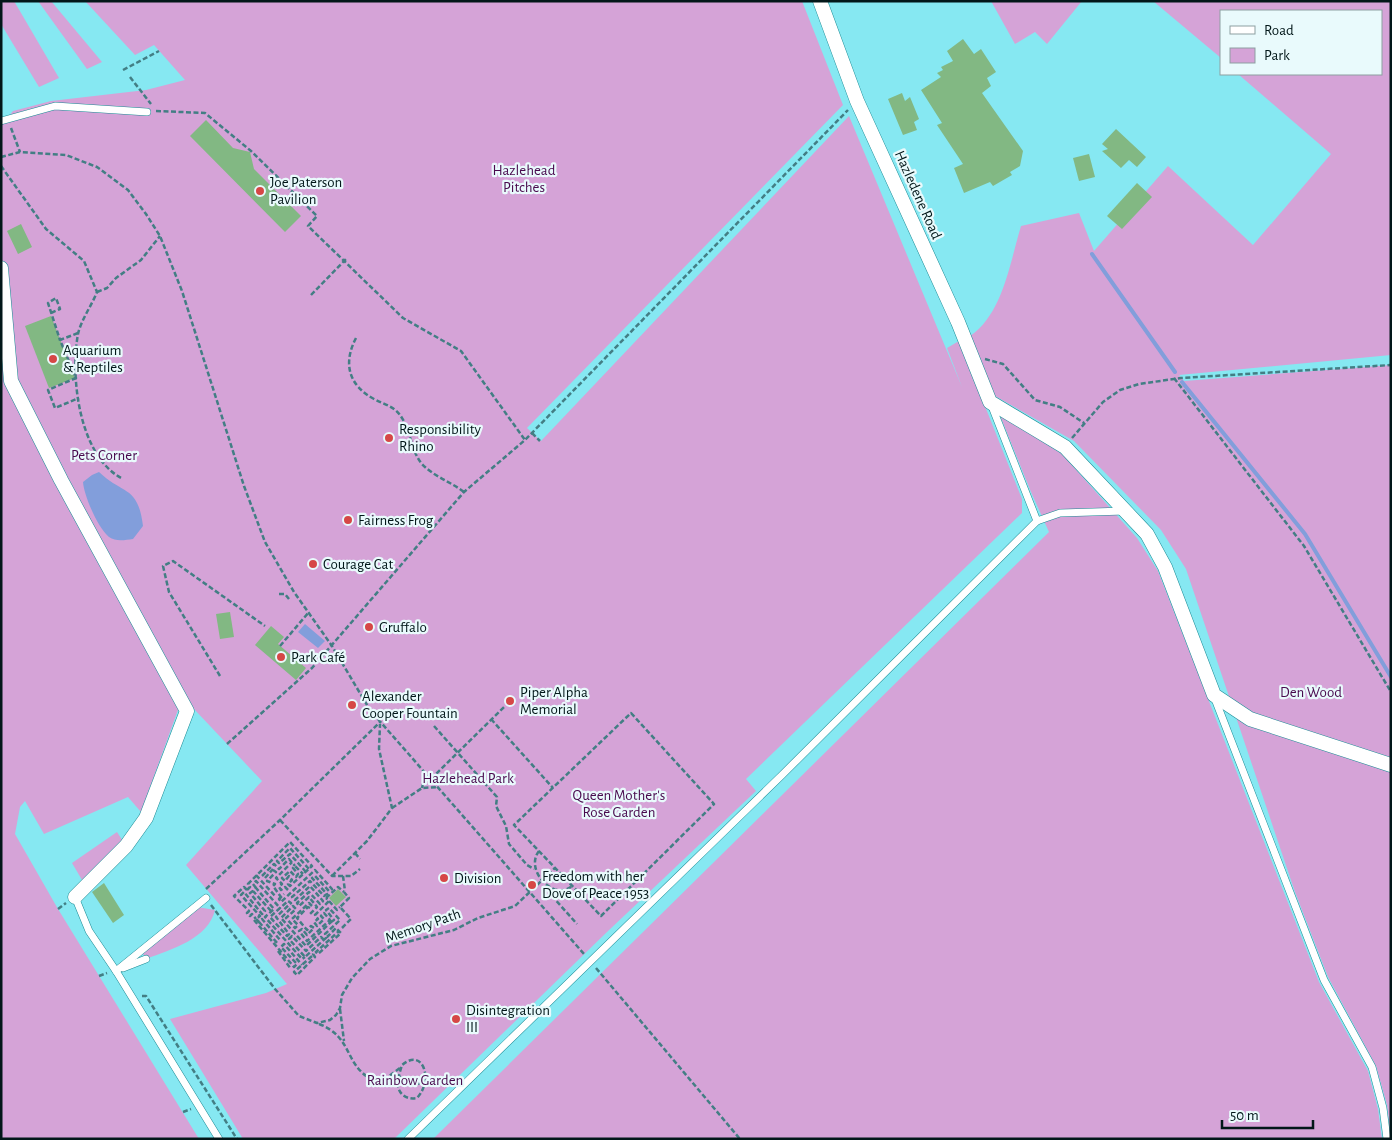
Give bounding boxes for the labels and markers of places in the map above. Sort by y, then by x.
place label: Joe Paterson Pavilion [270,175,342,207]
marker: Joe Paterson Pavilion [254,185,266,197]
place label: Aquarium & Reptiles [63,343,123,375]
marker: Aquarium & Reptiles [47,353,59,365]
place label: Responsibility Rhino [399,422,481,454]
marker: Responsibility Rhino [383,432,395,444]
place label: Fairness Frog [358,513,434,528]
marker: Fairness Frog [342,514,354,526]
place label: Courage Cat [323,557,393,572]
marker: Courage Cat [307,558,319,570]
place label: Gruffalo [379,620,427,635]
marker: Gruffalo [363,621,375,633]
place label: Park Café [291,650,345,665]
marker: Park Café [275,651,287,663]
place label: Piper Alpha Memorial [520,685,588,717]
place label: Alexander Cooper Fountain [362,689,458,721]
marker: Piper Alpha Memorial [504,695,516,707]
marker: Alexander Cooper Fountain [346,699,358,711]
place label: Freedom with her Dove of Peace 1953 [542,869,649,901]
place label: Division [454,871,501,886]
marker: Division [438,872,450,884]
marker: Freedom with her Dove of Peace 1953 [526,879,538,891]
place label: Disintegration III [466,1003,550,1035]
marker: Disintegration III [450,1013,462,1025]

